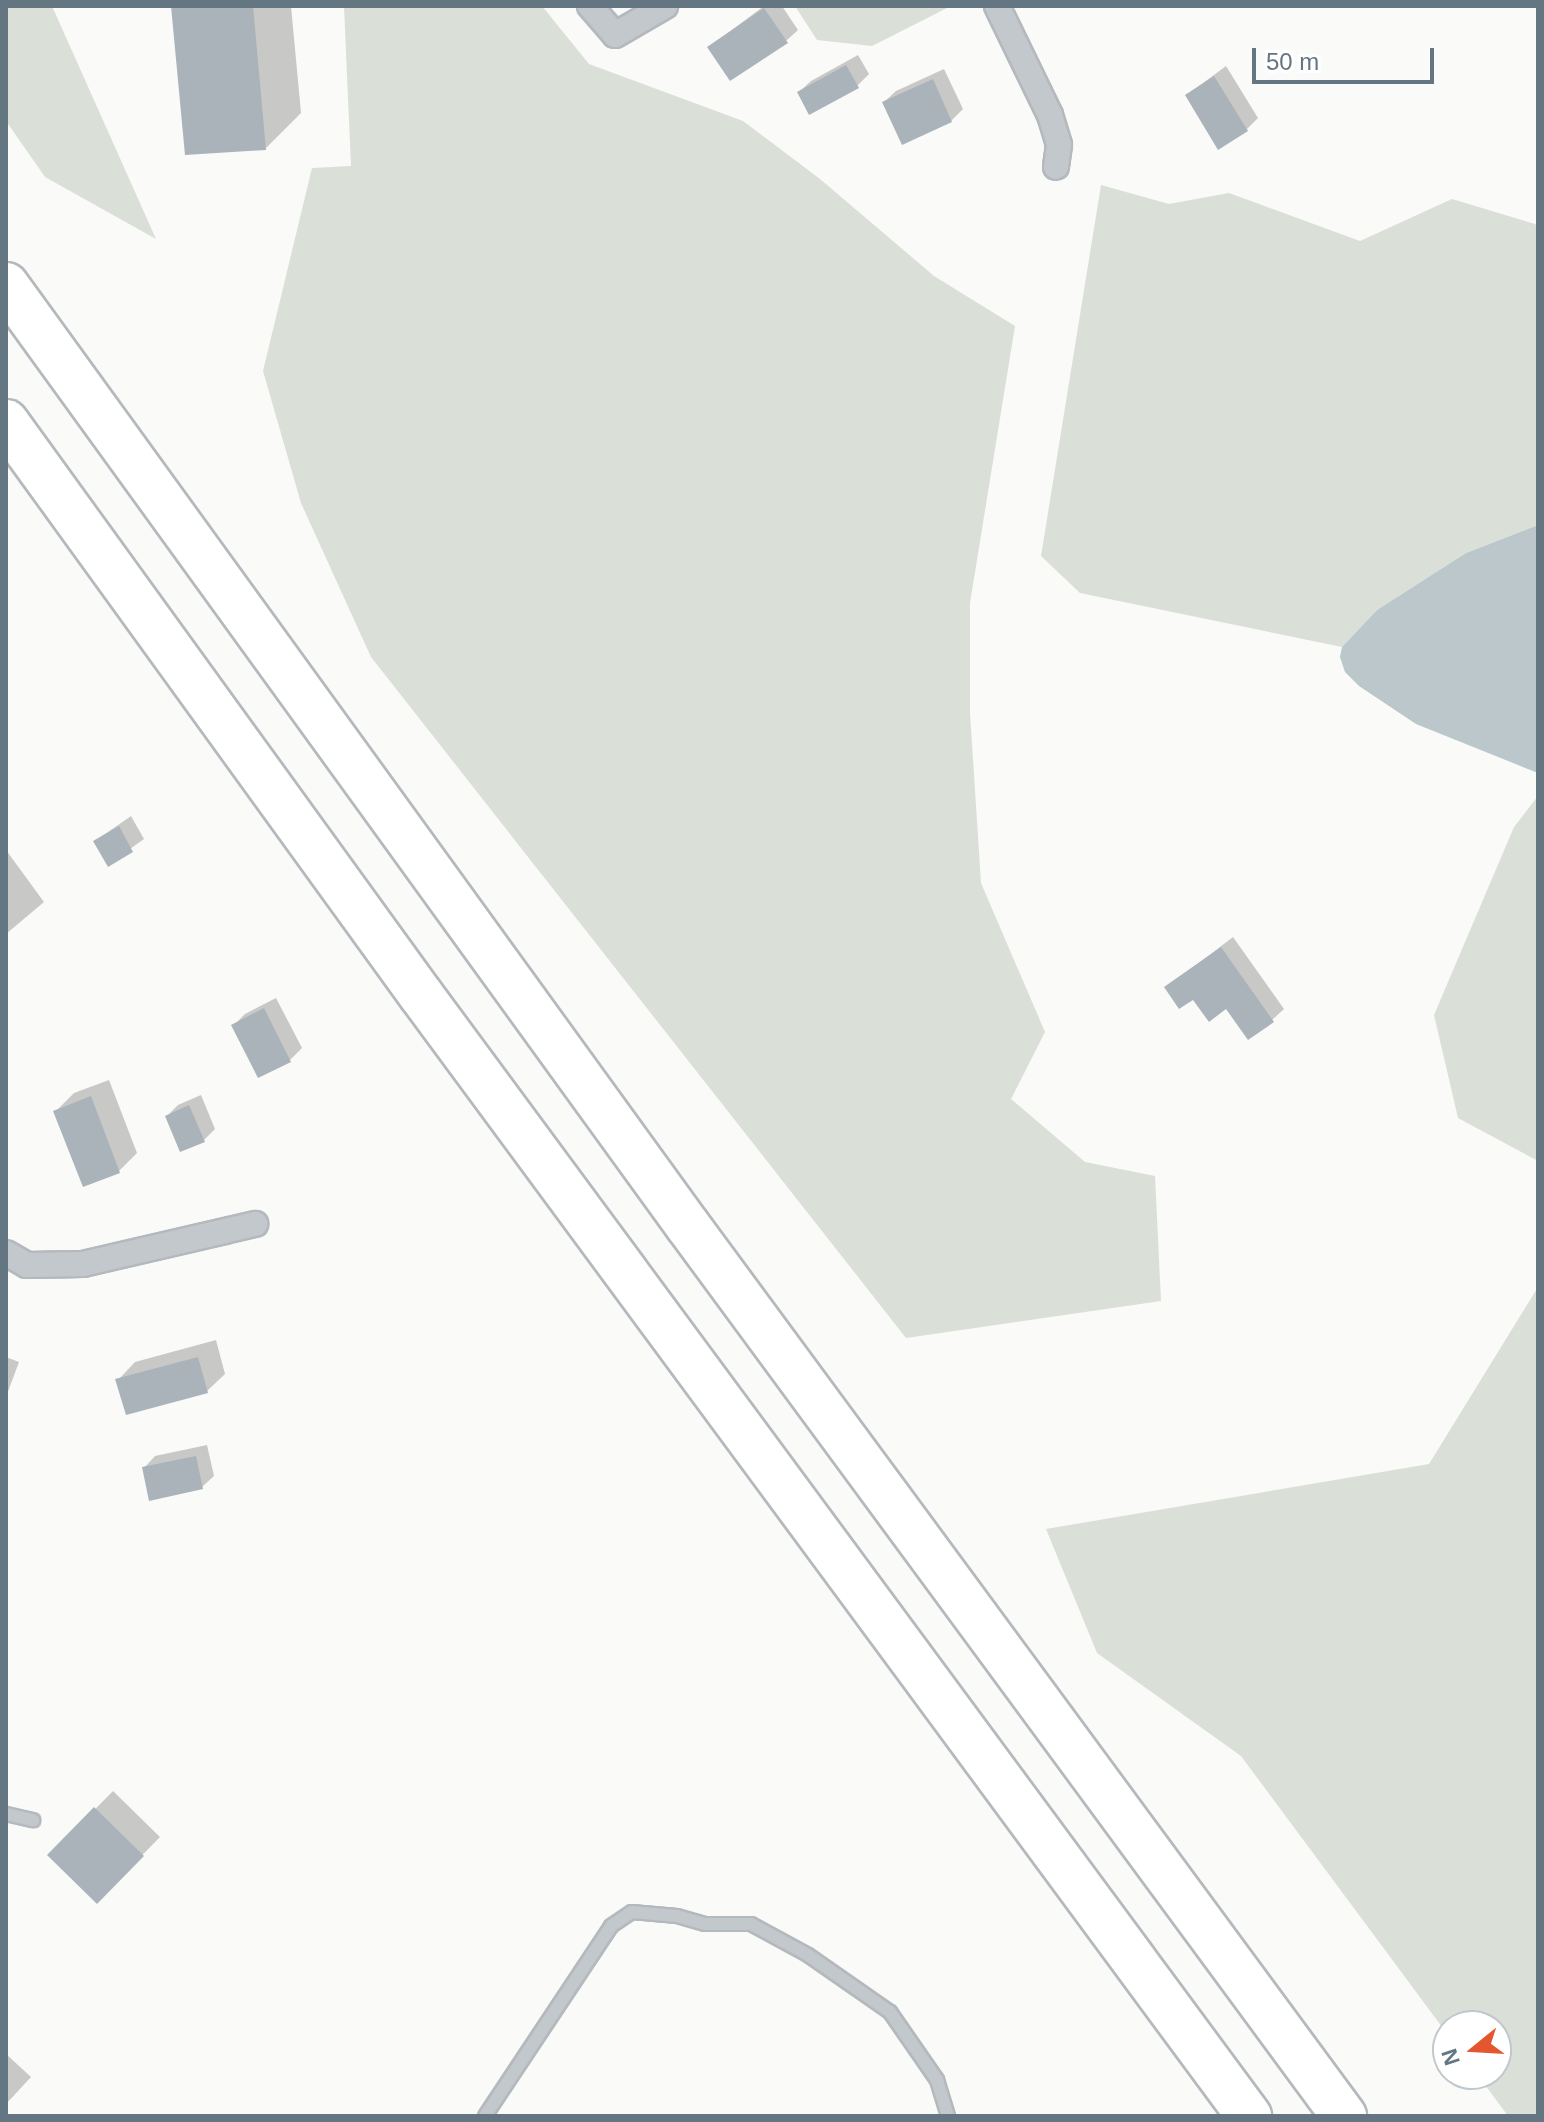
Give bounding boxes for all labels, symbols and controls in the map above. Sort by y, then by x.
scale bar [1256,32,1438,82]
text: 50 m [1266,48,1319,75]
north arrow [1432,2010,1512,2090]
text: N [1436,2046,1465,2068]

